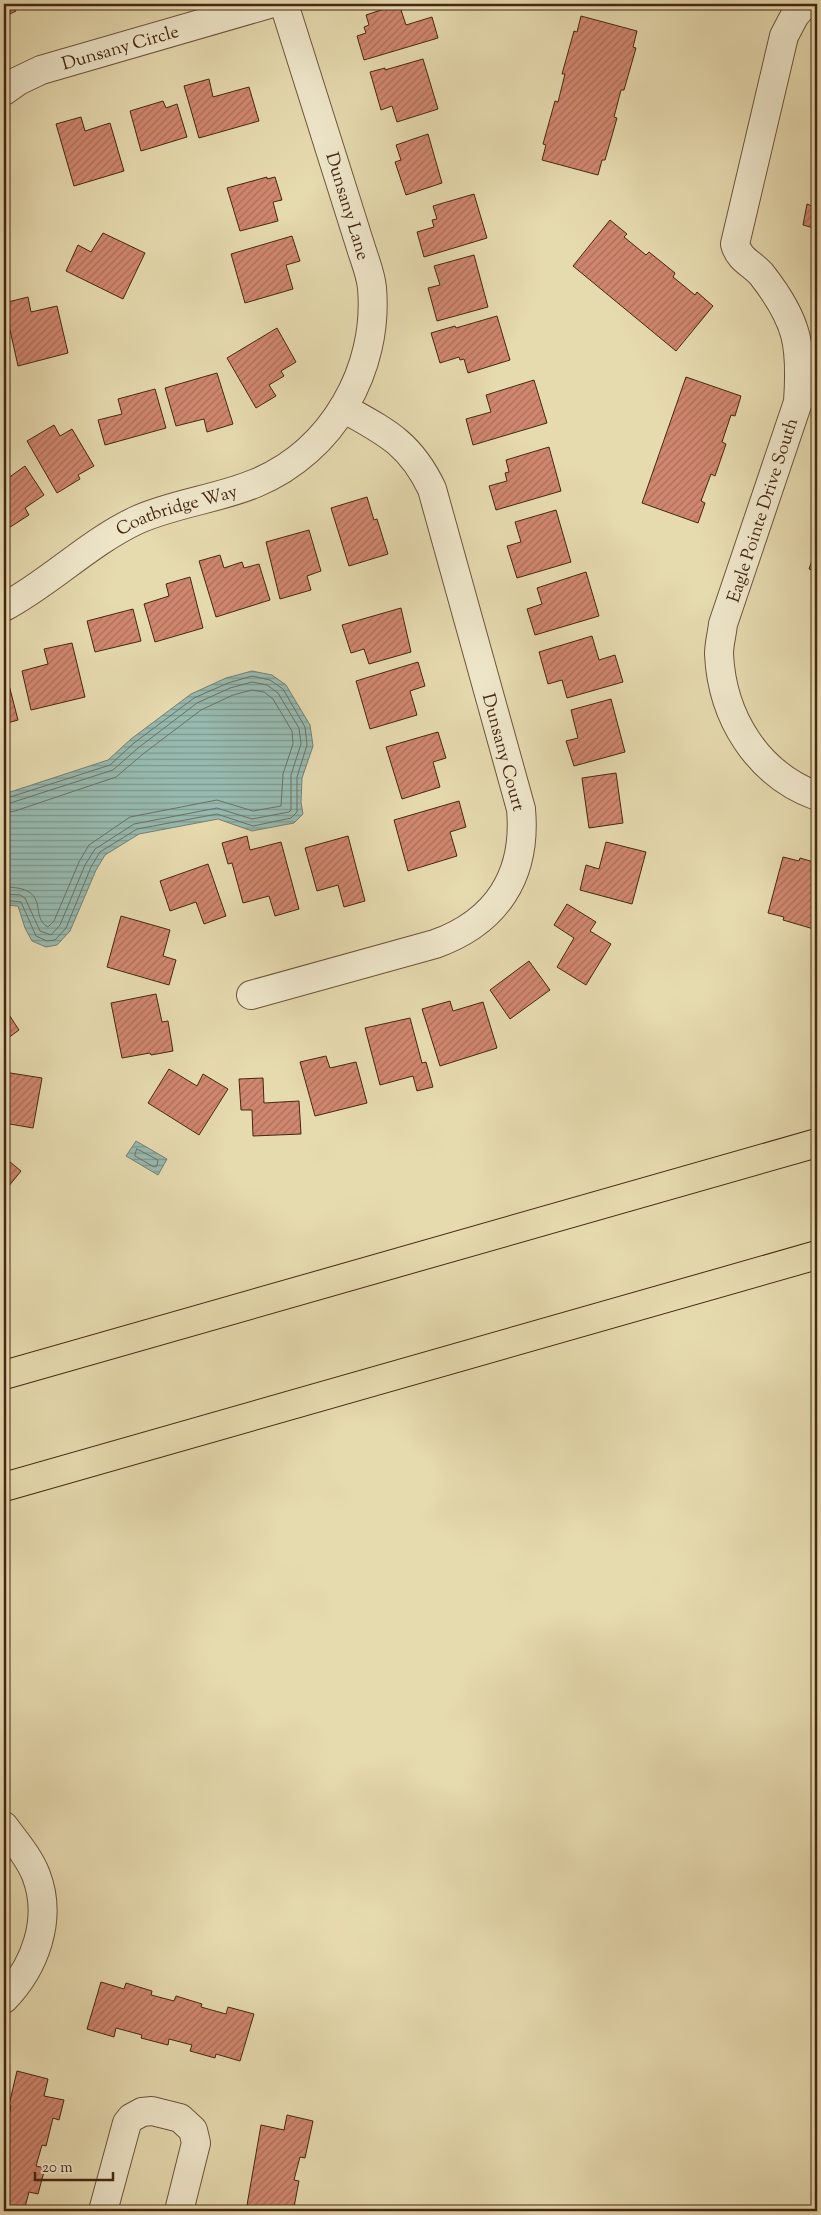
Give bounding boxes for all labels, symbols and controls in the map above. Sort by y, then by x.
street label: Dunsany Circle [59,20,182,78]
street label: Dunsany Lane [317,149,375,264]
street label: Eagle Pointe Drive South [722,415,806,606]
street label: Coatbridge Way [112,480,241,544]
street label: Dunsany Court [474,691,530,814]
scale bar [35,2150,112,2182]
text: 20 m [42,2158,73,2179]

